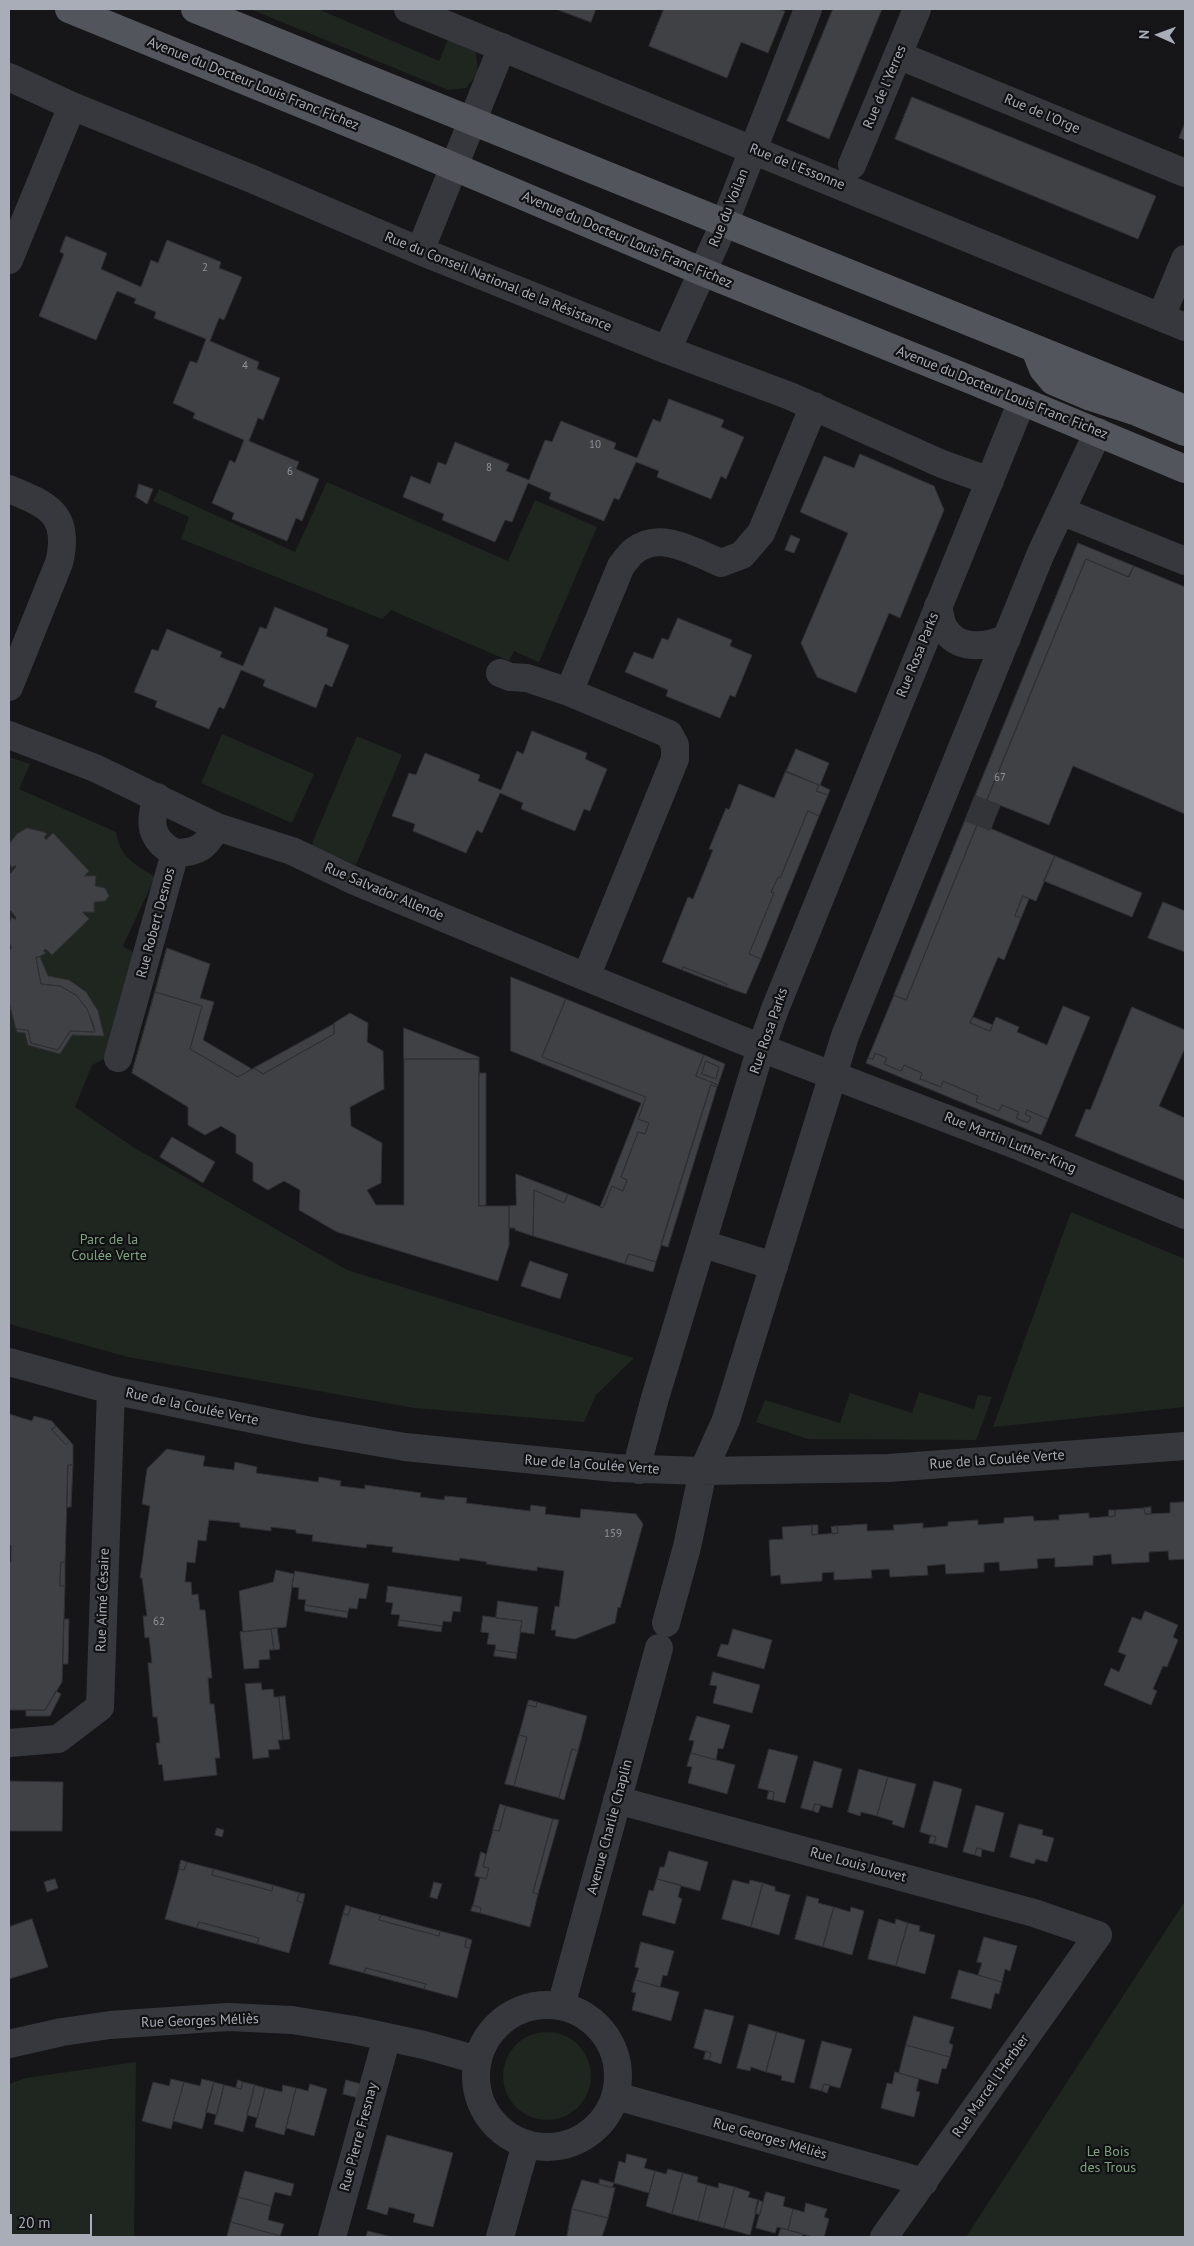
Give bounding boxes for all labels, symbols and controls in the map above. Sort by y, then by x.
north arrow [1134,10,1184,60]
text: N [1135,30,1153,39]
street label: Avenue du Docteur Louis Franc Fichez [145,34,361,134]
street label: Rue de l'Yerres [860,43,910,131]
street label: Rue de l'Orge [1002,91,1082,137]
street label: Rue de l'Essonne [747,140,847,194]
street label: Rue du Voilan [706,167,752,249]
street label: Avenue du Docteur Louis Franc Fichez [519,188,735,292]
street label: Rue du Conseil National de la Résistance [382,229,614,335]
house number: 2 [202,261,208,275]
street label: Avenue du Docteur Louis Franc Fichez [894,343,1110,443]
house number: 4 [242,359,248,373]
house number: 10 [589,438,601,452]
house number: 8 [486,461,492,475]
house number: 6 [287,465,293,479]
street label: Rue Rosa Parks [893,610,943,700]
house number: 67 [994,771,1006,785]
street label: Rue Salvador Allende [322,859,446,925]
street label: Rue Robert Desnos [133,866,179,980]
street label: Rue Rosa Parks [746,986,792,1076]
street label: Rue Martin Luther-King [942,1109,1078,1177]
park label: Parc de la Coulée Verte [71,1232,147,1264]
street label: Rue de la Coulée Verte [124,1385,260,1429]
street label: Rue de la Coulée Verte [929,1447,1065,1473]
street label: Rue de la Coulée Verte [524,1452,660,1478]
house number: 159 [604,1527,622,1541]
street label: Rue Aimé Césaire [93,1548,113,1652]
house number: 62 [153,1615,165,1629]
street label: Avenue Charlie Chaplin [584,1758,636,1896]
street label: Rue Louis Jouvet [808,1844,908,1886]
street label: Rue Georges Méliès [141,2011,259,2031]
street label: Rue Marcel l'Herbier [949,2031,1033,2141]
street label: Rue Pierre Fresnay [336,2081,382,2193]
street label: Rue Georges Méliès [711,2115,829,2163]
park label: Le Bois des Trous [1080,2144,1136,2176]
scale bar [12,2204,95,2236]
text: 20 m [18,2213,51,2232]

